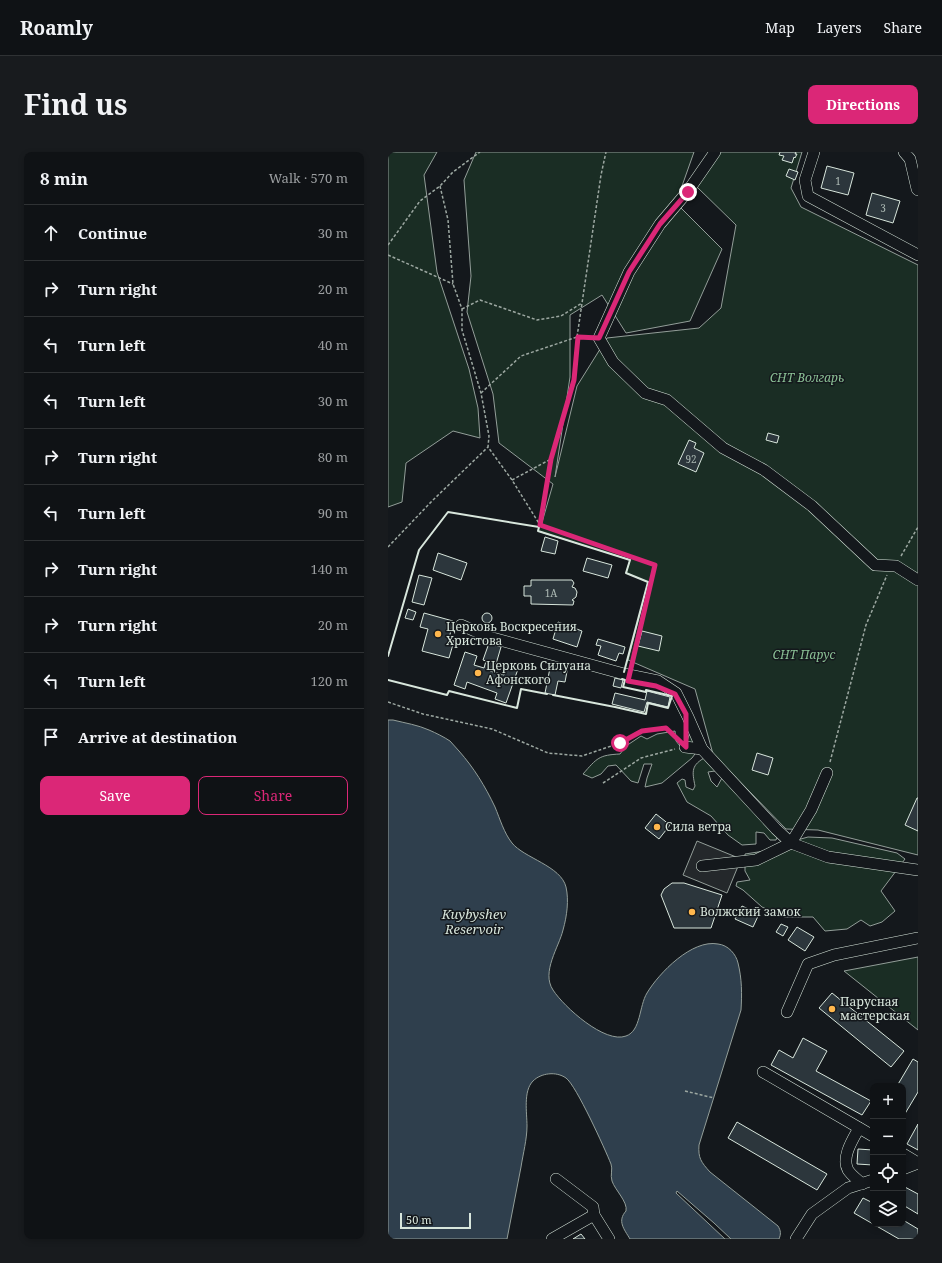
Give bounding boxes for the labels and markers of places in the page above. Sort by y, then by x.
place label: Церковь Воскресения Христова [446,618,577,649]
marker: Церковь Воскресения Христова [433,629,443,639]
place label: Церковь Силуана Афонского [486,657,591,688]
marker: Церковь Силуана Афонского [473,668,483,678]
place label: Сила ветра [665,818,732,835]
marker: Сила ветра [652,822,662,832]
place label: Волжский замок [700,903,801,920]
marker: Волжский замок [687,907,697,917]
place label: Парусная мастерская [840,993,910,1024]
marker: Парусная мастерская [827,1004,837,1014]

